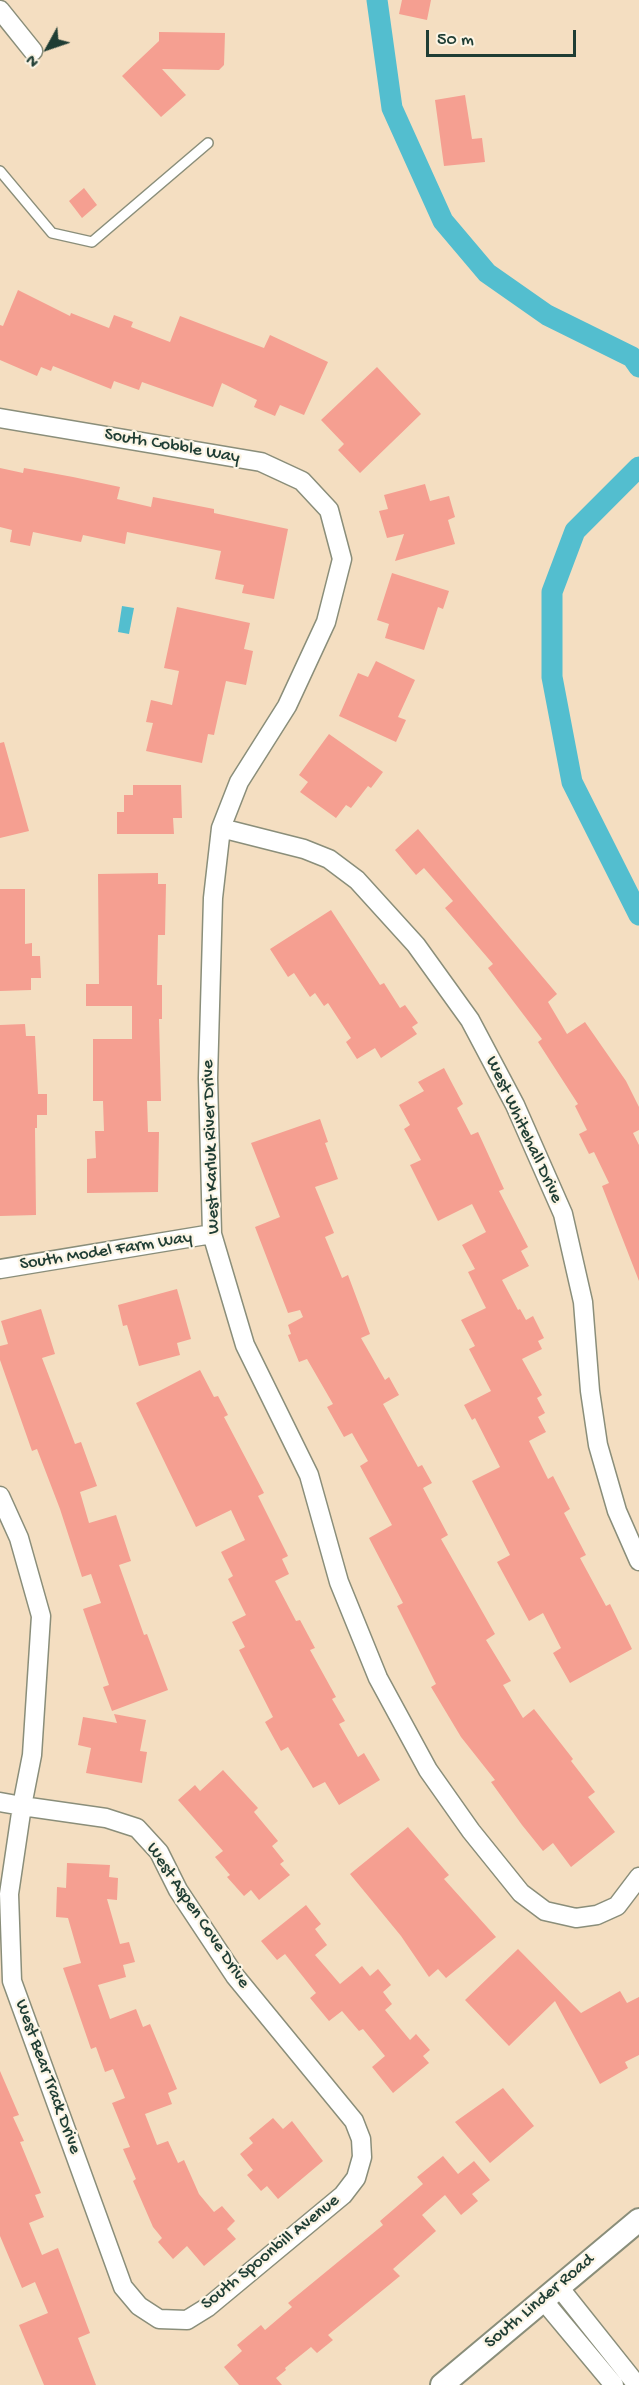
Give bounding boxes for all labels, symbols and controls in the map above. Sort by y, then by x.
north arrow [18,18,78,78]
scale bar [429,18,579,56]
text: 50 m [437,30,474,51]
text: N [23,50,44,70]
street label: South Cobble Way [103,424,241,470]
street label: West Whitehall Drive [480,1053,566,1207]
street label: West Karluk River Drive [198,1060,226,1234]
street label: South Model Farm Way [18,1228,194,1276]
street label: West Aspen Cove Drive [140,1839,254,1993]
street label: West Bear Track Drive [9,1997,85,2157]
street label: South Spoonbill Avenue [198,2191,344,2315]
street label: South Linder Road [481,2250,599,2354]

